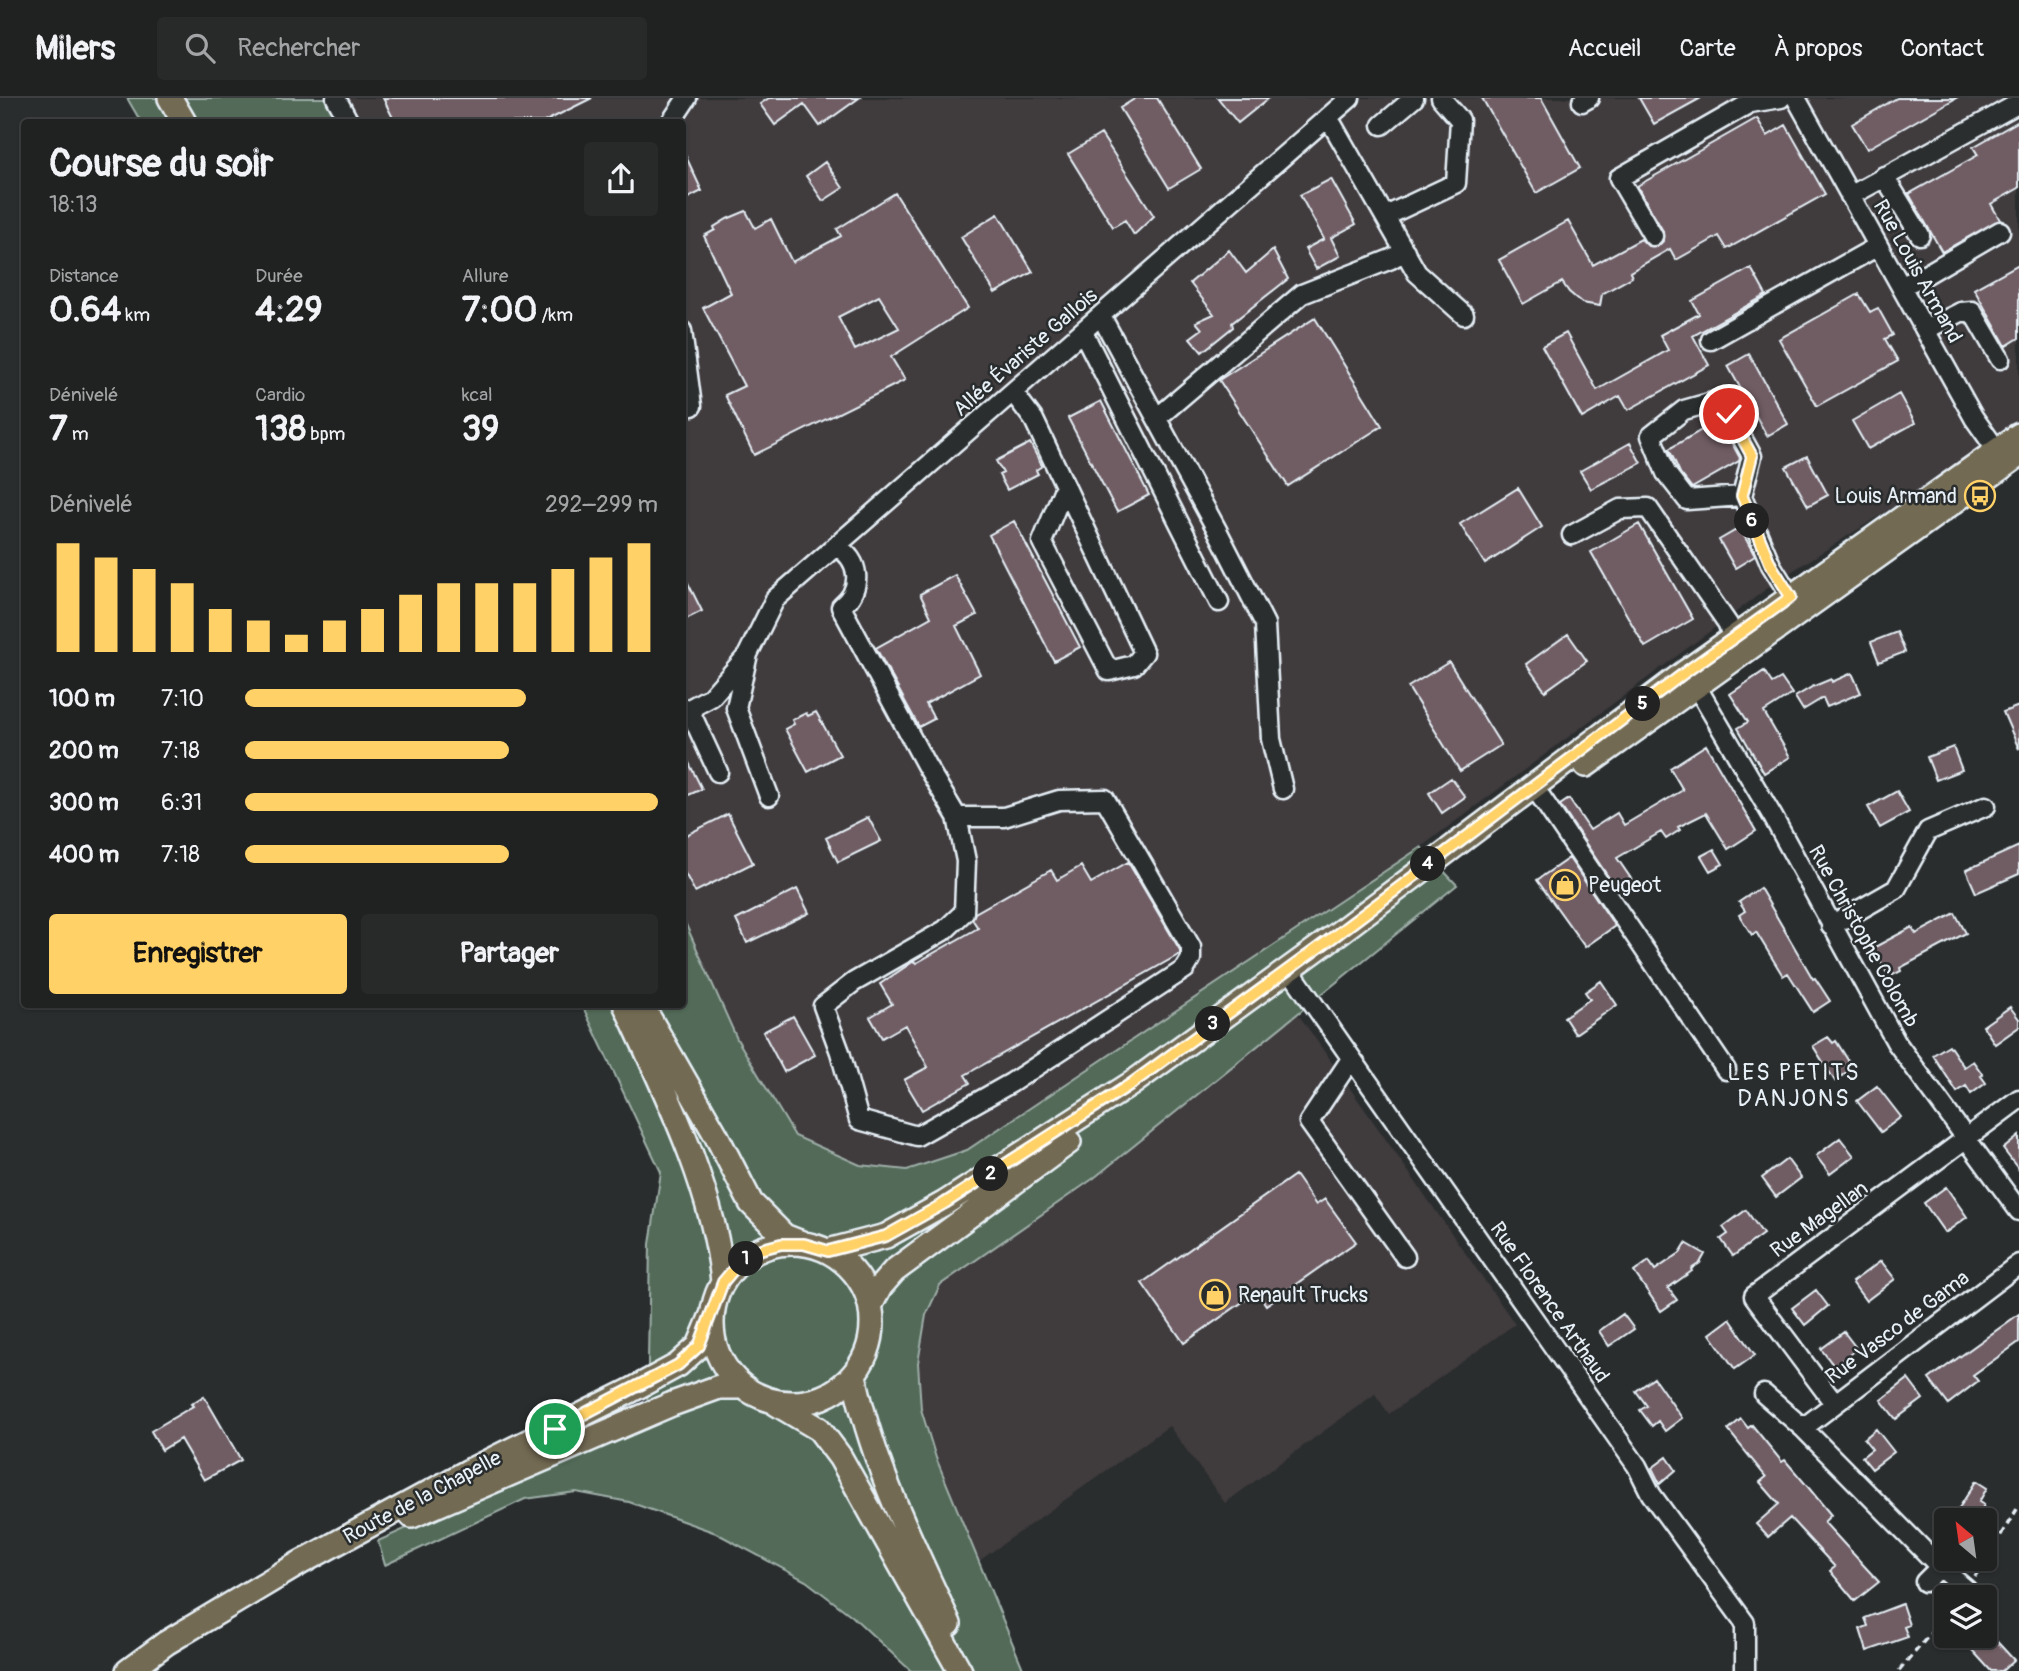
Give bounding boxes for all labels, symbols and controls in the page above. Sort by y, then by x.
search box [157,17,647,80]
text: Milers [35,28,115,69]
icon: search [181,29,219,67]
text: Rechercher [237,32,360,64]
text: Accueil [1568,34,1642,63]
text: Carte [1680,34,1736,63]
text: À propos [1774,34,1863,63]
text: Contact [1901,34,1984,63]
text: Course du soir [49,140,273,188]
button: share [584,142,658,216]
text: 18:13 [49,190,98,219]
street label: Rue Louis Armand [1867,195,1968,348]
text: Distance [49,264,118,288]
text: Durée [255,264,303,288]
text: Allure [462,264,508,288]
street label: Allée Évariste Gallois [948,282,1104,423]
text: 0.64 [49,288,121,332]
text: 4:29 [255,288,323,332]
text: 7:00 [462,288,537,332]
text: km [121,303,150,327]
text: /km [537,303,573,327]
text: Dénivelé [49,383,118,407]
text: Cardio [255,383,305,407]
text: kcal [462,383,493,407]
pin [1699,384,1759,444]
icon: check [1710,395,1748,433]
text: 7 [49,407,68,451]
text: 138 [255,407,306,451]
text: 39 [462,407,499,451]
text: m [68,422,89,446]
text: bpm [306,422,345,446]
bus stop icon: Louis Armand [1963,479,1997,513]
place label: Louis Armand [1835,483,1957,510]
text: Dénivelé [49,490,133,519]
text: 292–299 m [545,490,658,519]
pin: 6 [1734,504,1770,538]
text: 6 [1746,508,1757,532]
text: 100 m [49,684,115,713]
text: 7:10 [161,684,204,713]
pin: 5 [1626,686,1660,722]
text: 5 [1637,691,1648,715]
text: 200 m [49,736,119,765]
text: 7:18 [161,736,200,765]
text: 300 m [49,788,119,817]
text: 6:31 [161,788,202,817]
text: 400 m [49,840,119,869]
text: 7:18 [161,840,200,869]
street label: Rue Christophe Colomb [1802,840,1925,1032]
pin: 4 [1410,846,1446,882]
text: 4 [1422,851,1433,875]
shop icon: Peugeot [1548,868,1582,902]
place label: Peugeot [1588,872,1662,899]
button: Enregistrer [49,914,347,994]
button: Partager [361,914,658,994]
pin: 3 [1196,1006,1230,1042]
text: 3 [1207,1011,1218,1035]
district label: LES PETITS DANJONS [1727,1058,1861,1113]
pin: 2 [974,1156,1009,1192]
text: 2 [985,1161,996,1185]
street label: Rue Magellan [1765,1175,1874,1264]
street label: Rue Florence Arthaud [1484,1216,1615,1388]
pin: 1 [728,1242,764,1276]
text: 1 [742,1246,749,1270]
street label: Rue Vasco de Gama [1820,1264,1975,1390]
shop icon: Renault Trucks [1198,1278,1232,1312]
place label: Renault Trucks [1238,1282,1368,1309]
pin [525,1399,585,1459]
icon: arrive [536,1410,574,1448]
street label: Route de la Chapelle [339,1444,507,1551]
north arrow [1934,1508,1997,1572]
map controls [1934,1508,1997,1648]
button: layers [1934,1585,1997,1648]

